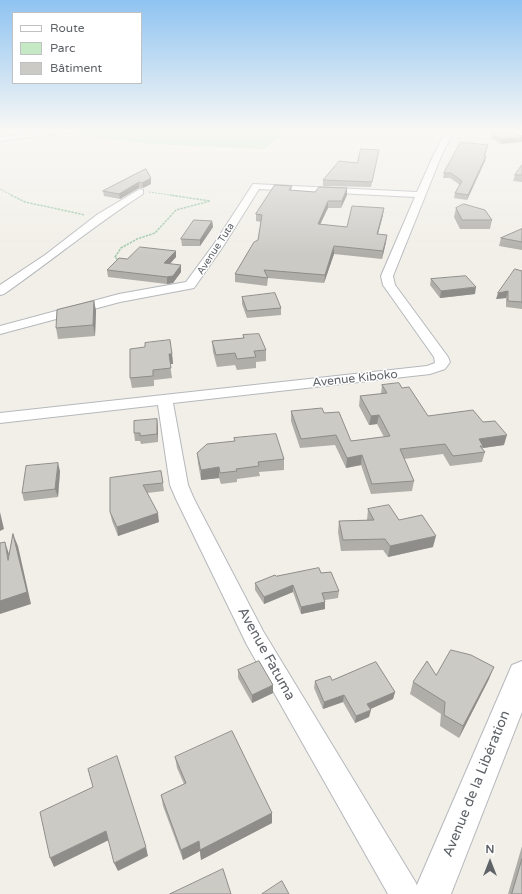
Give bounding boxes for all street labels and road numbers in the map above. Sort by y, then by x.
street label: Avenue Tuta [195,221,237,277]
street label: Avenue Kiboko [312,367,398,391]
street label: Avenue Fatuma [234,605,298,703]
street label: Avenue de la Libération [440,708,514,860]

